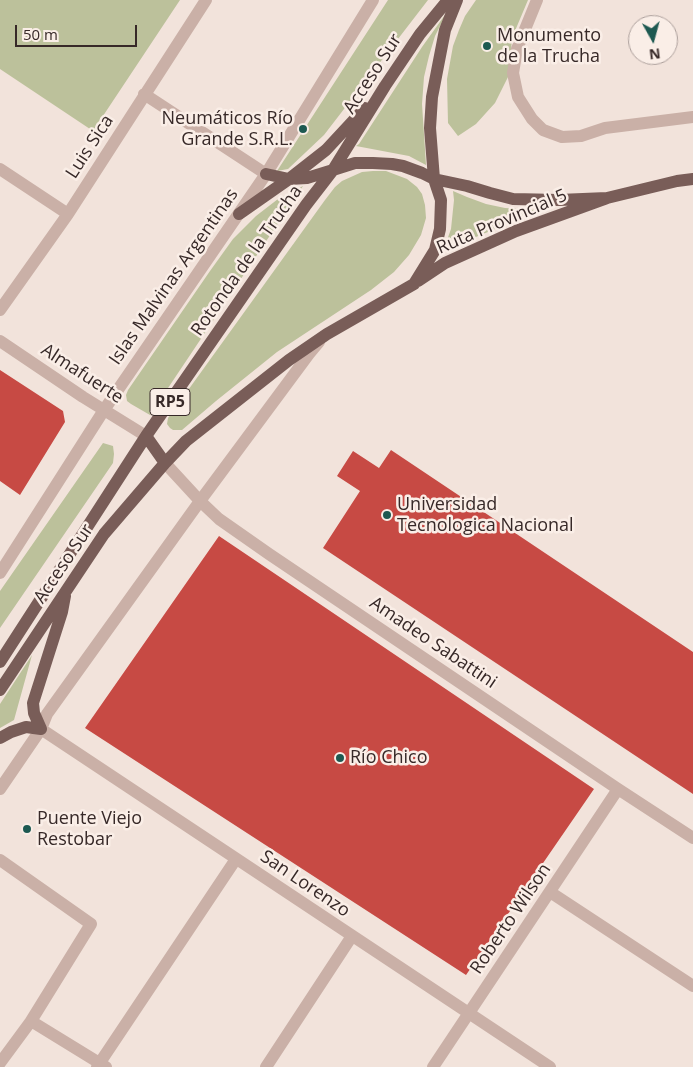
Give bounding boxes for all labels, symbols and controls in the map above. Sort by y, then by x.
scale bar [18,15,140,47]
north arrow [628,15,678,65]
text: 50 m [23,24,58,44]
place label: Monumento de la Trucha [497,25,601,68]
street label: Acceso Sur [339,30,407,118]
marker: Monumento de la Trucha [481,40,493,52]
text: N [648,44,662,65]
place label: Neumáticos Río Grande S.R.L. [161,108,293,150]
street label: Luis Sica [62,111,118,183]
marker: Neumáticos Río Grande S.R.L. [297,123,309,135]
street label: Rotonda de la Trucha [187,182,307,340]
street label: Islas Malvinas Argentinas [105,185,243,369]
street label: Ruta Provincial 5 [434,185,570,259]
street label: Almafuerte [37,339,127,409]
road number: RP5 [150,388,190,416]
place label: Universidad Tecnologica Nacional [397,494,574,536]
marker: Universidad Tecnologica Nacional [381,509,393,521]
street label: Acceso Sur [30,520,98,608]
street label: Amadeo Sabattini [365,593,501,693]
place label: Río Chico [350,747,428,769]
marker: Río Chico [334,752,346,764]
place label: Puente Viejo Restobar [37,808,142,851]
marker: Puente Viejo Restobar [21,823,33,835]
street label: San Lorenzo [256,846,354,922]
street label: Roberto Wilson [466,860,556,978]

